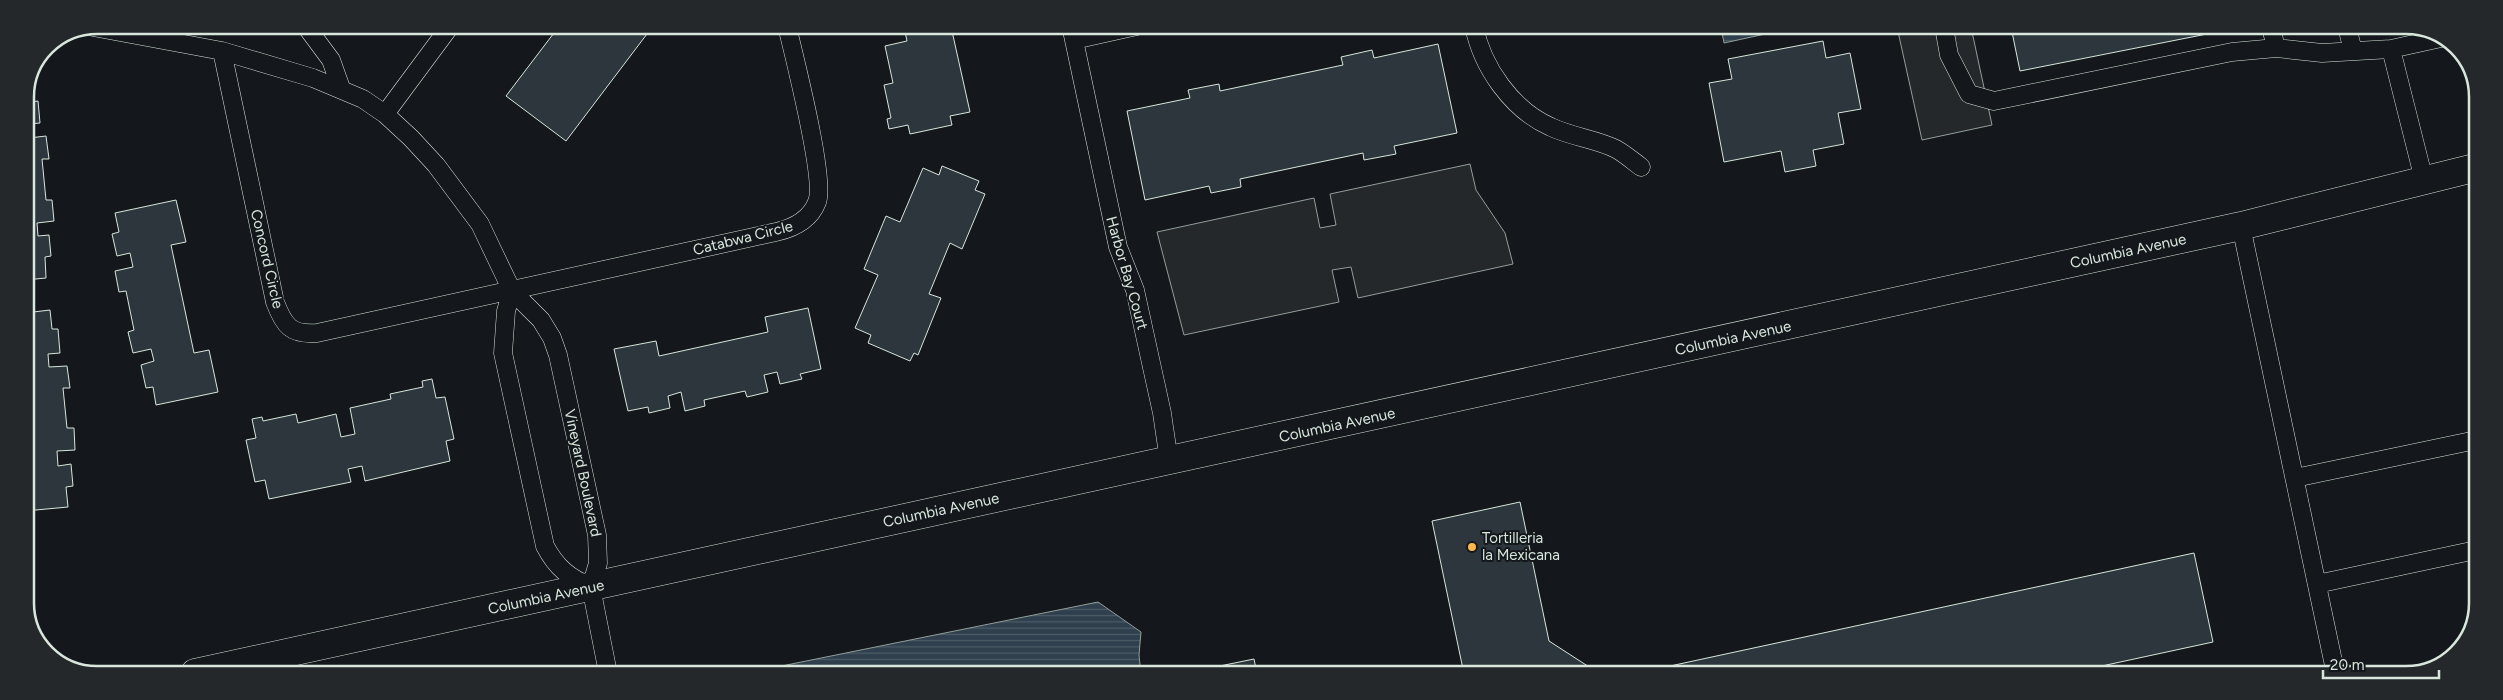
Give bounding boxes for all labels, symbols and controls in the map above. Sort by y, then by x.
street label: Concord Circle [247,208,287,310]
street label: Harbor Bay Court [1102,214,1152,332]
street label: Catabwa Circle [691,217,795,259]
street label: Columbia Avenue [2068,230,2188,272]
street label: Columbia Avenue [1673,317,1793,359]
street label: Columbia Avenue [1277,404,1397,446]
street label: Vineyard Boulevard [561,408,605,538]
street label: Columbia Avenue [881,489,1001,531]
place label: Tortilleria la Mexicana [1482,529,1560,564]
marker: Tortilleria la Mexicana [1466,541,1478,553]
street label: Columbia Avenue [486,576,606,618]
scale bar [2323,648,2439,680]
text: 20 m [2330,656,2364,674]

